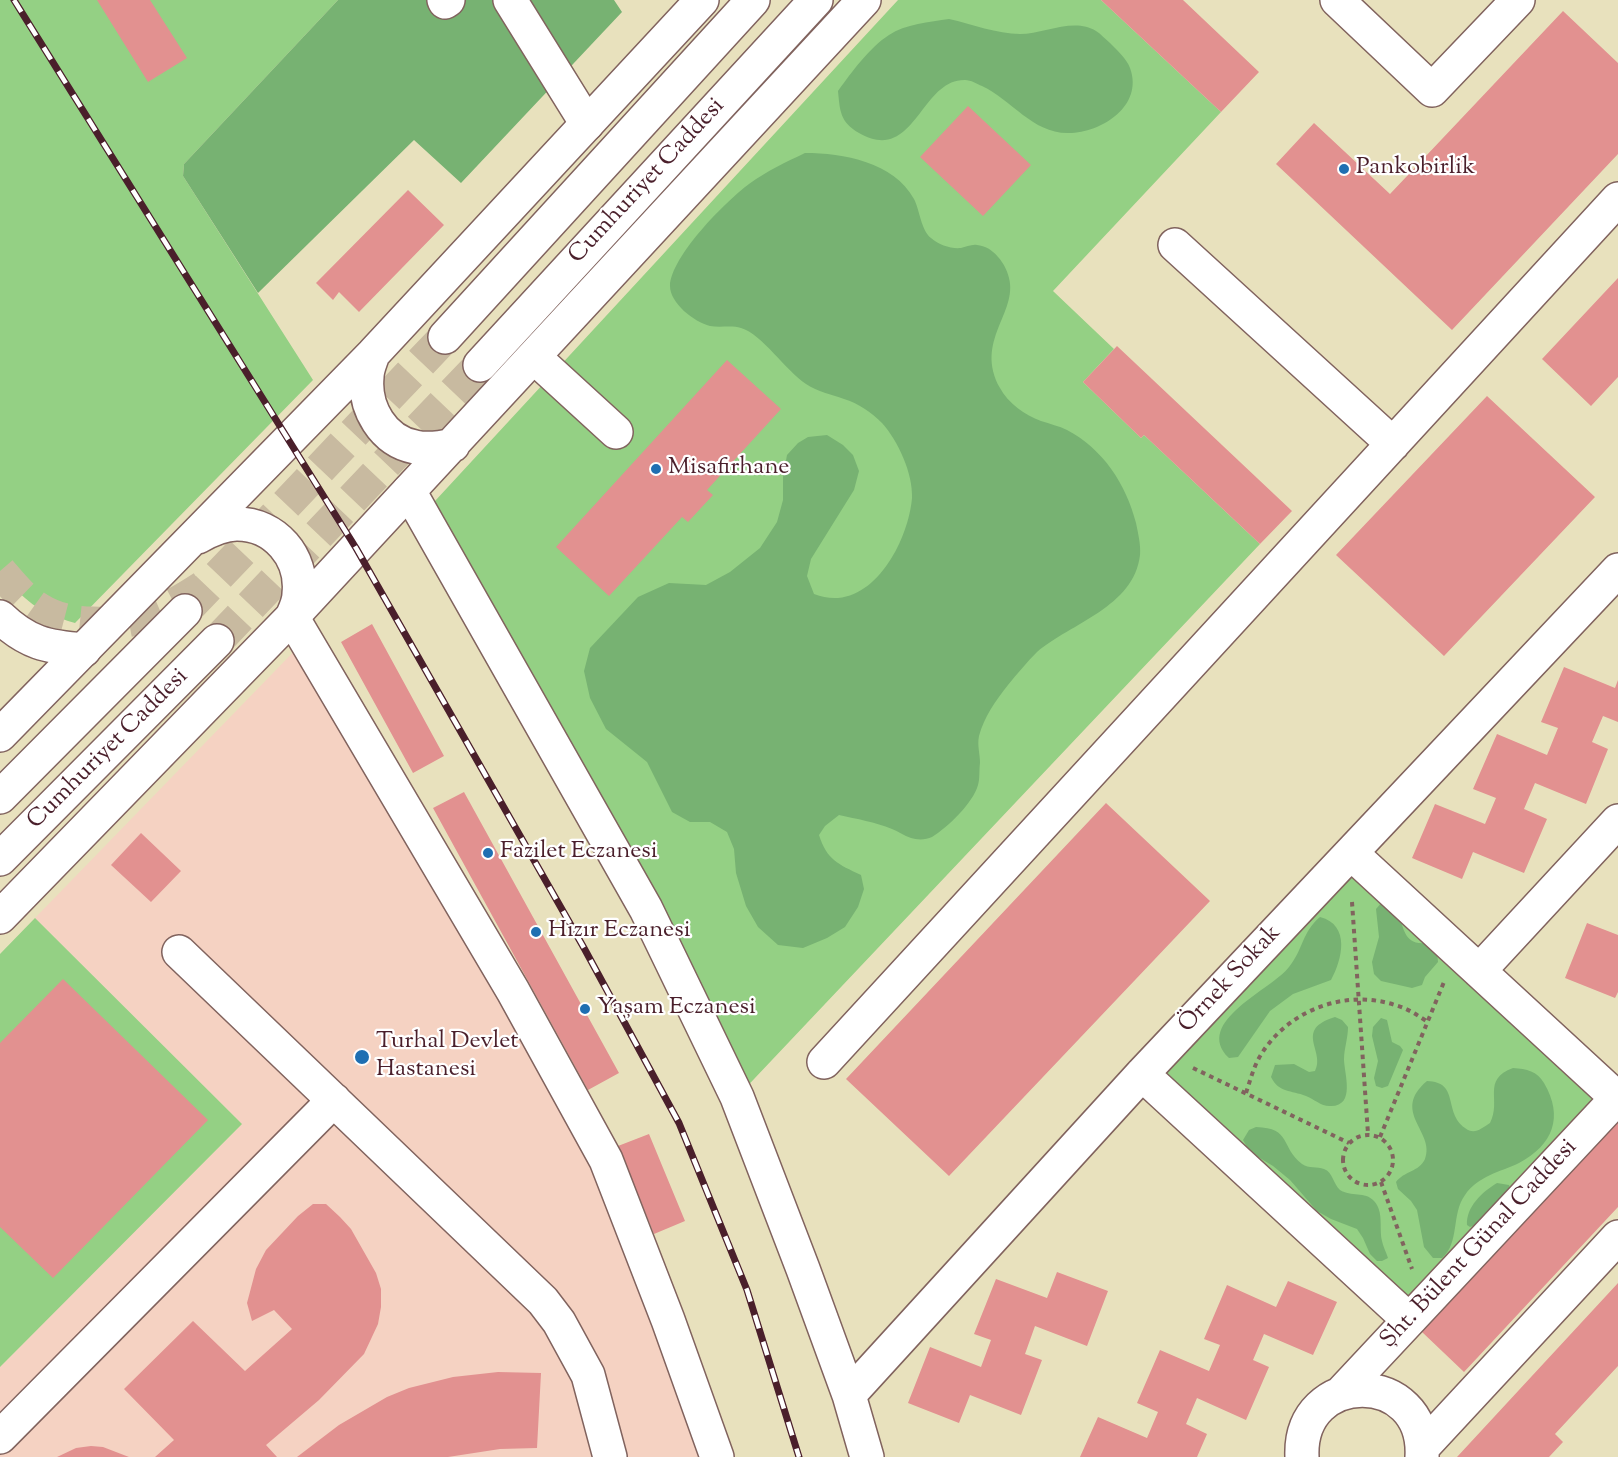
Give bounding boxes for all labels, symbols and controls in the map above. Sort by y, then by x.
street label: Cumhuriyet Caddesi [564,93,732,271]
place label: Pankobirlik [1356,155,1475,183]
marker: Pankobirlik [1337,162,1351,176]
place label: Misafirhane [668,455,790,483]
marker: Misafirhane [649,462,663,476]
street label: Cumhuriyet Caddesi [23,664,195,836]
place label: Fazilet Eczanesi [500,839,658,867]
marker: Fazilet Eczanesi [481,846,495,860]
place label: Hızır Eczanesi [548,918,691,946]
street label: Örnek Sokak [1174,920,1288,1040]
marker: Hızır Eczanesi [529,925,543,939]
place label: Yaşam Eczanesi [597,995,756,1023]
marker: Yaşam Eczanesi [578,1002,592,1016]
place label: Turhal Devlet Hastanesi [376,1029,518,1085]
marker: Turhal Devlet Hastanesi [353,1048,371,1066]
street label: Şht. Bülent Günal Caddesi [1375,1134,1585,1356]

